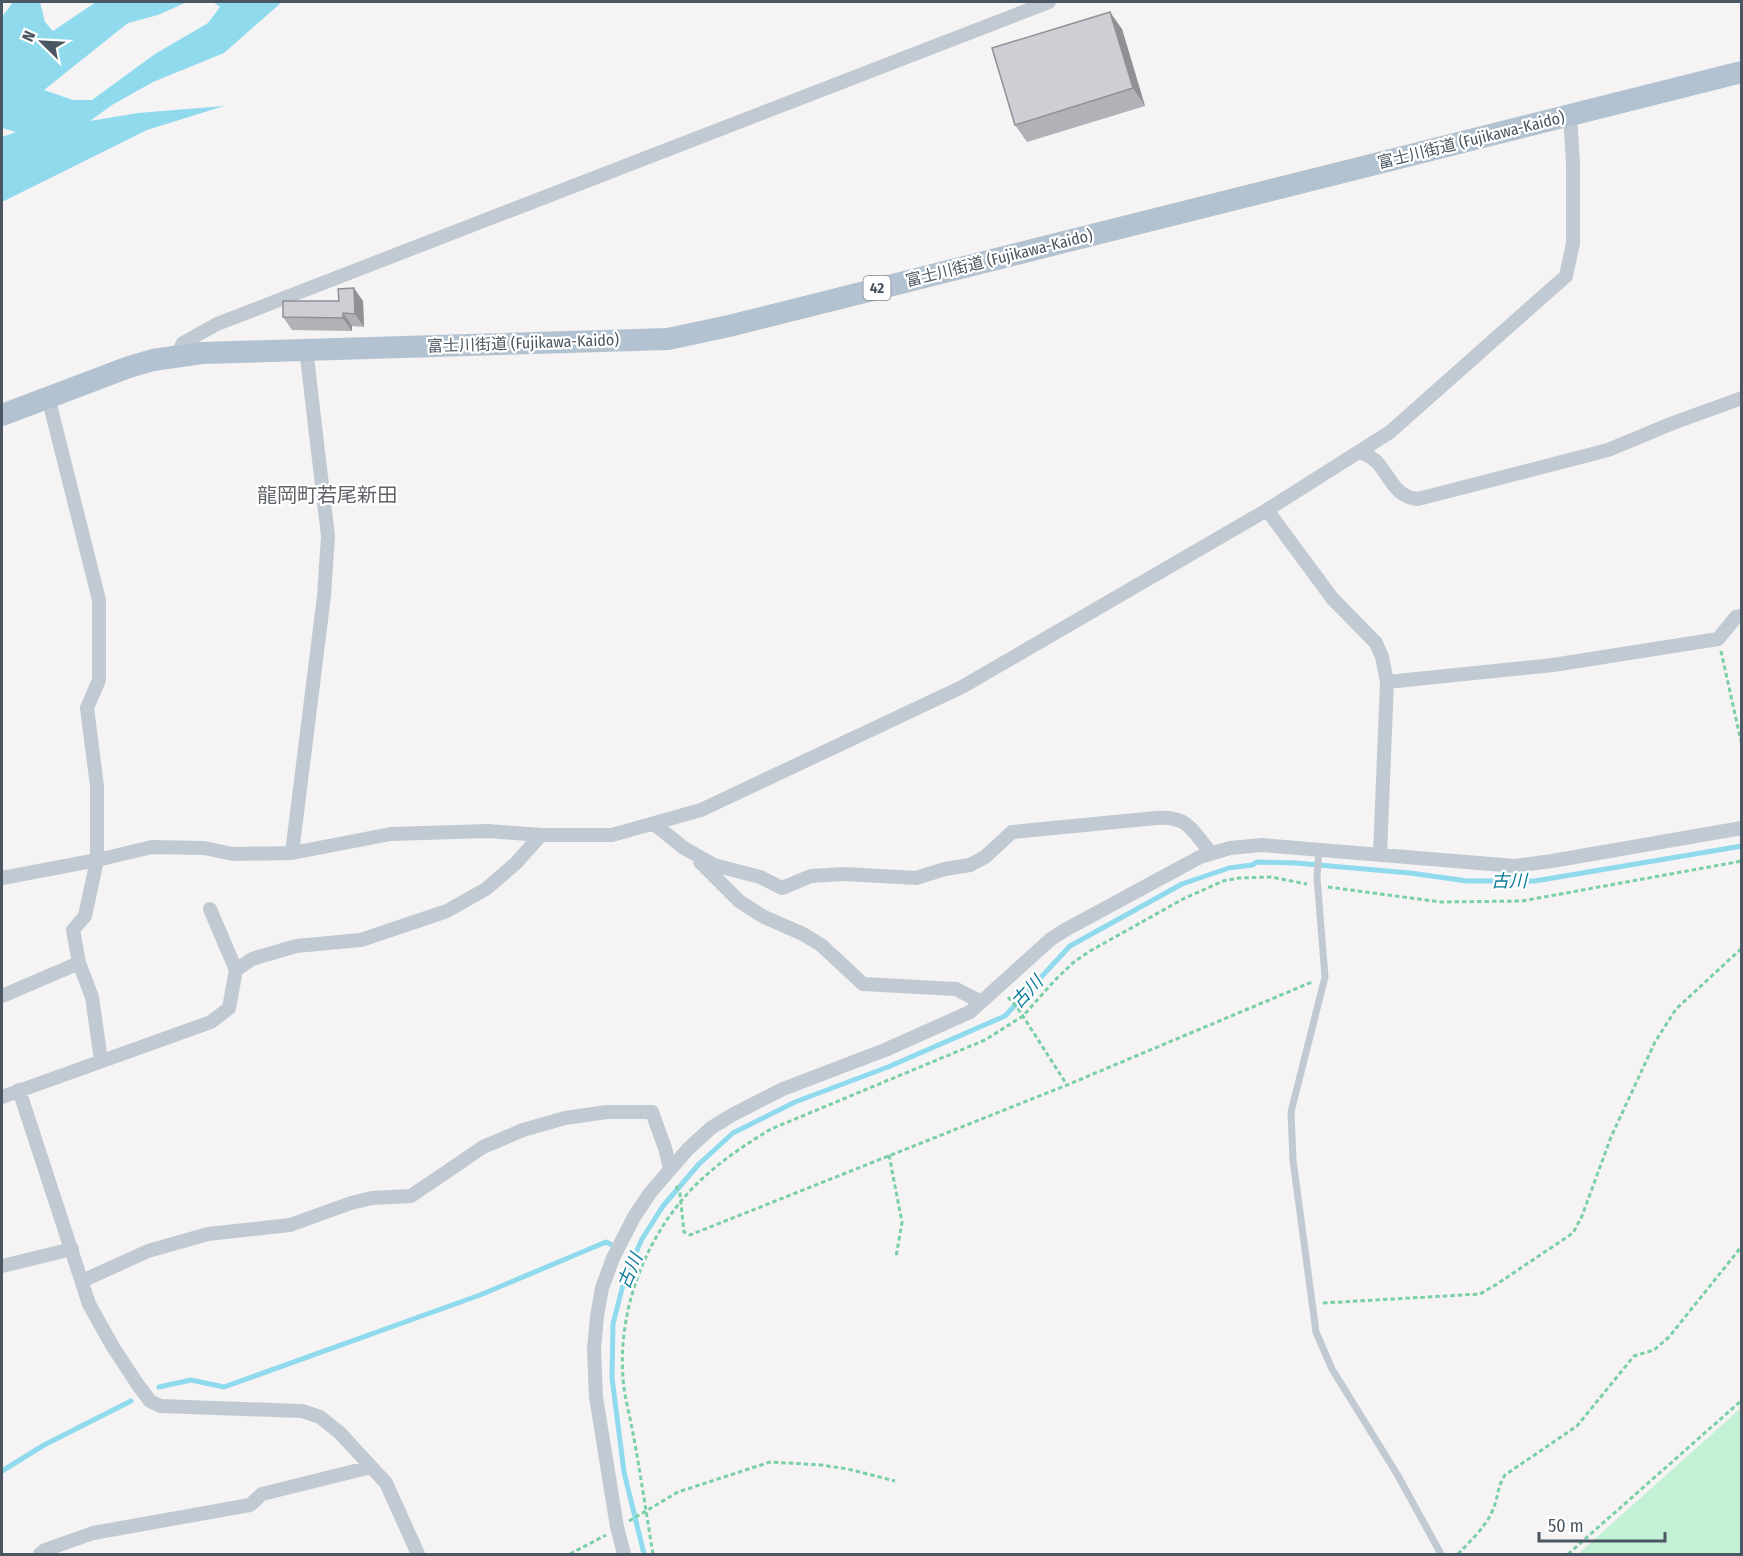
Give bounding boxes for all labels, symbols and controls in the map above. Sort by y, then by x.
north arrow [12,12,72,72]
text: N [18,28,39,44]
street label: 富士川街道 (Fujikawa-Kaido) [1376,107,1567,172]
street label: 富士川街道 (Fujikawa-Kaido) [904,225,1095,290]
road number: 42 [864,276,890,300]
street label: 富士川街道 (Fujikawa-Kaido) [427,330,620,356]
district label: 龍岡町若尾新田 [257,483,397,507]
water label: 古川 [1491,870,1529,892]
water label: 古川 [1007,970,1049,1013]
water label: 古川 [613,1248,648,1292]
scale bar [1539,1505,1665,1543]
text: 50 m [1548,1515,1584,1537]

